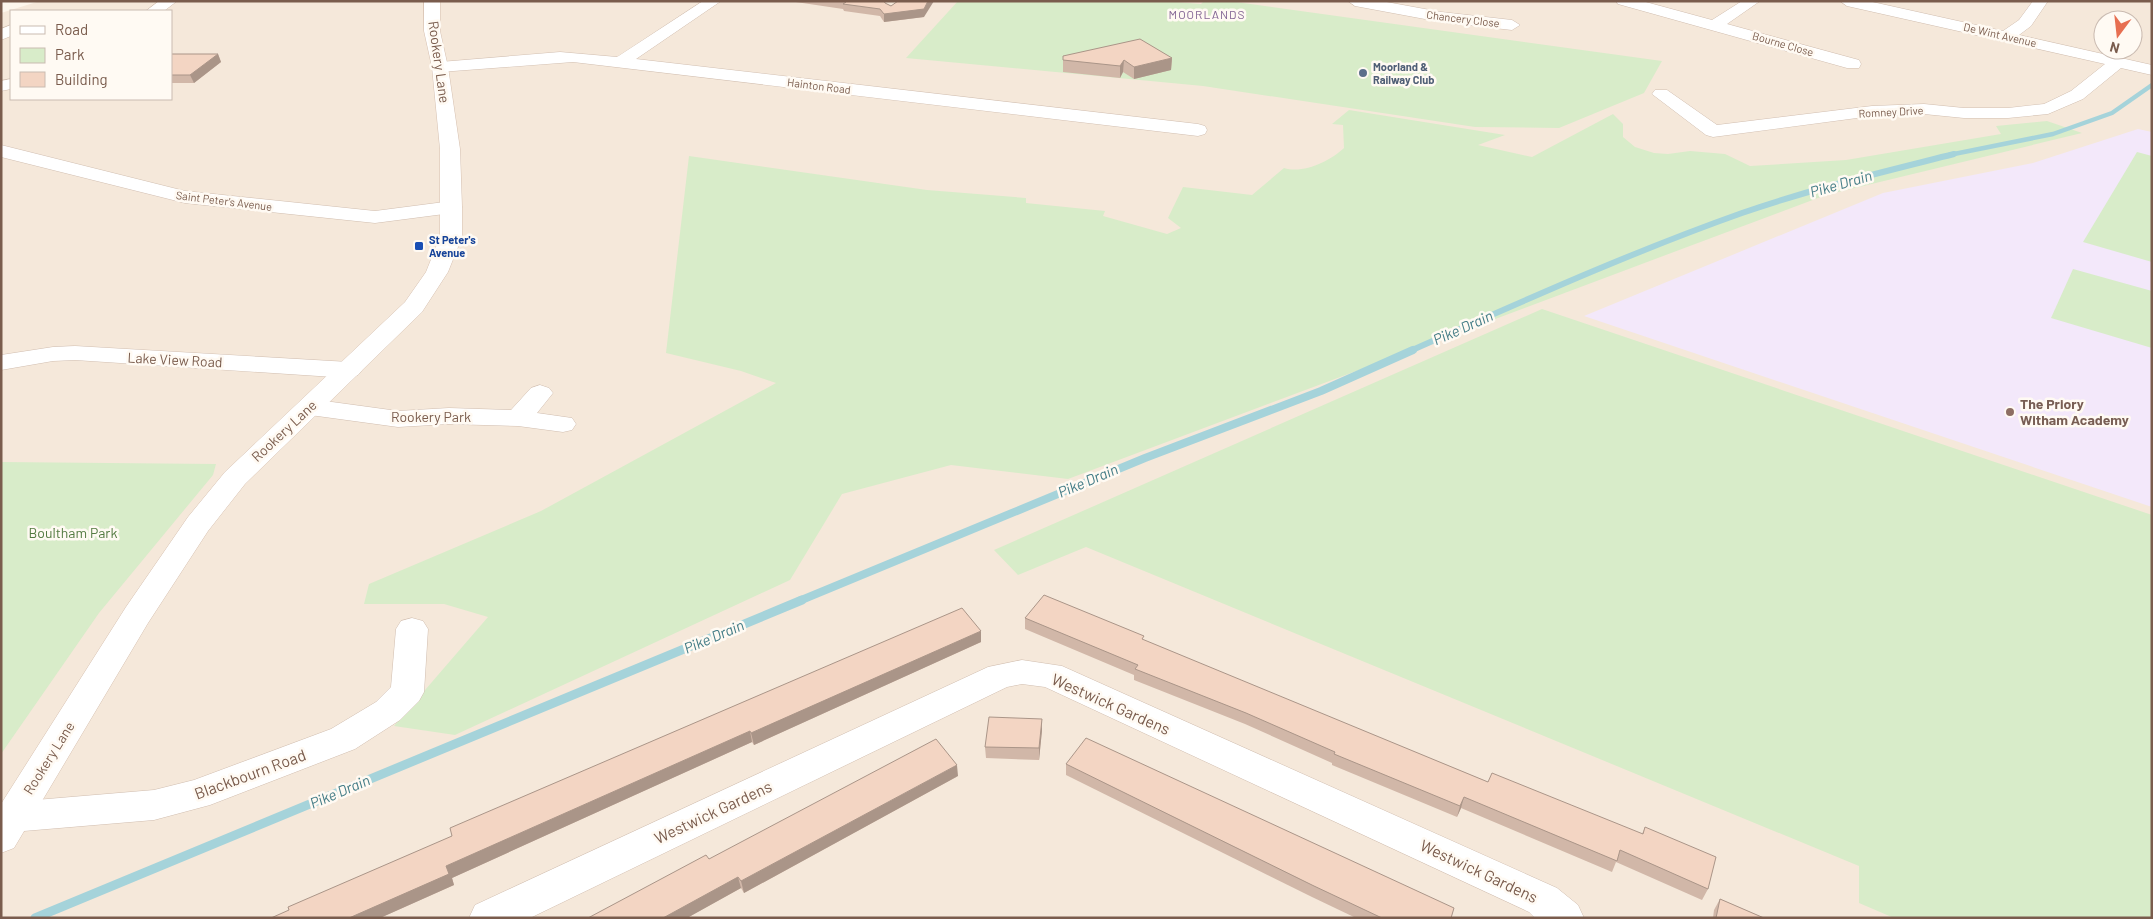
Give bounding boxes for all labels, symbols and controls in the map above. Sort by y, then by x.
district label: MOORLANDS [1169,7,1245,21]
street label: Chancery Close [1426,8,1500,29]
legend [10,10,172,100]
north arrow [2093,10,2143,60]
text: Road [55,20,88,38]
street label: Rookery Lane [425,20,454,104]
street label: De Wint Avenue [1962,20,2038,49]
street label: Bourne Close [1751,29,1815,58]
text: N [2108,39,2121,57]
text: Park [55,45,85,63]
place label: Moorland & Railway Club [1373,60,1434,86]
marker: Moorland & Railway Club [1357,67,1369,79]
text: Building [55,70,108,88]
street label: Hainton Road [787,75,852,96]
street label: Romney Drive [1858,103,1924,120]
water label: Pike Drain [1808,166,1874,200]
street label: Saint Peter's Avenue [175,188,273,213]
place label: St Peter's Avenue [429,233,476,259]
marker: St Peter's Avenue [413,240,425,252]
water label: Pike Drain [1430,306,1495,348]
street label: Lake View Road [127,349,223,370]
place label: The Priory Witham Academy [2020,395,2129,428]
street label: Rookery Lane [248,396,320,465]
marker: The Priory Witham Academy [2004,406,2016,418]
street label: Rookery Park [391,408,471,425]
water label: Pike Drain [1055,459,1121,501]
park label: Boultham Park [29,524,117,541]
water label: Pike Drain [681,615,747,657]
street label: Westwick Gardens [1049,669,1173,738]
street label: Rookery Lane [19,718,78,797]
street label: Blackbourn Road [192,745,308,802]
water label: Pike Drain [307,770,373,812]
street label: Westwick Gardens [651,776,775,847]
street label: Westwick Gardens [1417,835,1541,906]

